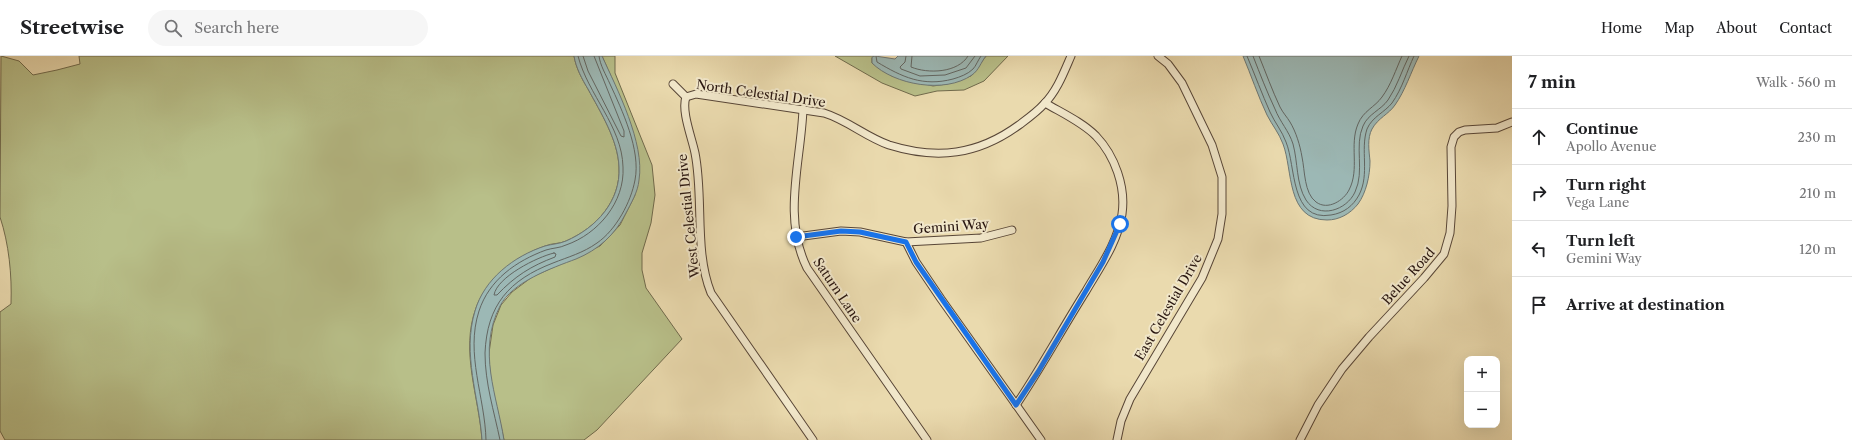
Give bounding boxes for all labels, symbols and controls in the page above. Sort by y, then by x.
search box [148,10,428,46]
text: Streetwise [20,16,124,39]
icon: search [162,17,184,39]
text: Search here [194,18,279,37]
text: Home [1601,19,1642,37]
text: Map [1664,19,1694,37]
text: About [1716,19,1757,37]
text: Contact [1779,19,1832,37]
text: 7 min [1528,72,1576,92]
text: Walk · 560 m [1756,74,1836,90]
street label: North Celestial Drive [695,76,827,110]
text: Continue [1566,119,1638,138]
icon: ahead [1528,126,1550,148]
text: 230 m [1798,129,1836,145]
text: Apollo Avenue [1566,138,1656,154]
street label: West Celestial Drive [674,153,703,280]
text: Turn right [1566,175,1646,194]
icon: right [1528,182,1550,204]
text: 210 m [1799,185,1836,201]
text: Vega Lane [1566,194,1629,210]
street label: Gemini Way [913,215,990,237]
route start [1111,215,1129,233]
route end [787,228,805,246]
text: Turn left [1566,231,1635,250]
icon: left [1528,238,1550,260]
text: 120 m [1799,241,1836,257]
street label: Belue Road [1378,244,1438,308]
text: Gemini Way [1566,250,1642,266]
street label: East Celestial Drive [1131,251,1205,363]
street label: Saturn Lane [810,254,866,326]
icon: arrive [1528,294,1550,316]
text: Arrive at destination [1566,295,1725,314]
map controls [1464,356,1500,428]
button: + [1464,356,1500,392]
button: − [1464,392,1500,428]

